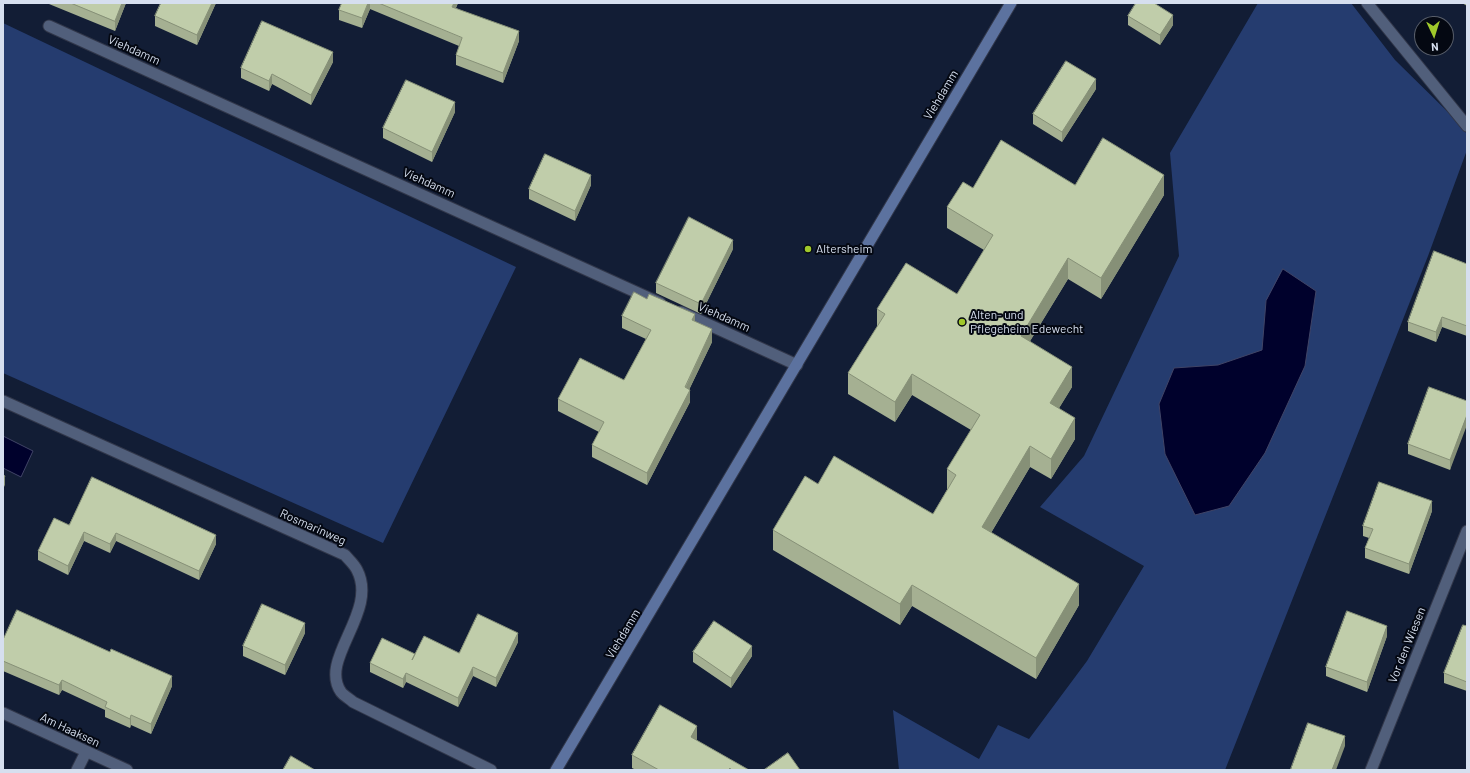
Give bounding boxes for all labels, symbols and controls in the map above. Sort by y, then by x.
north arrow [1414,16,1454,56]
street label: Viehdamm [106,32,162,68]
text: N [1431,41,1439,54]
street label: Viehdamm [921,68,961,122]
street label: Viehdamm [401,165,457,201]
place label: Altersheim [816,242,872,256]
marker: Altersheim [803,244,813,254]
street label: Viehdamm [696,299,752,335]
place label: Alten- und Pflegeheim Edewecht [970,308,1083,336]
marker: Alten- und Pflegeheim Edewecht [957,317,967,327]
street label: Rosmarinweg [278,506,348,548]
street label: Vor den Wiesen [1385,605,1429,685]
street label: Viehdamm [603,607,643,661]
street label: Am Haaksen [38,710,102,750]

